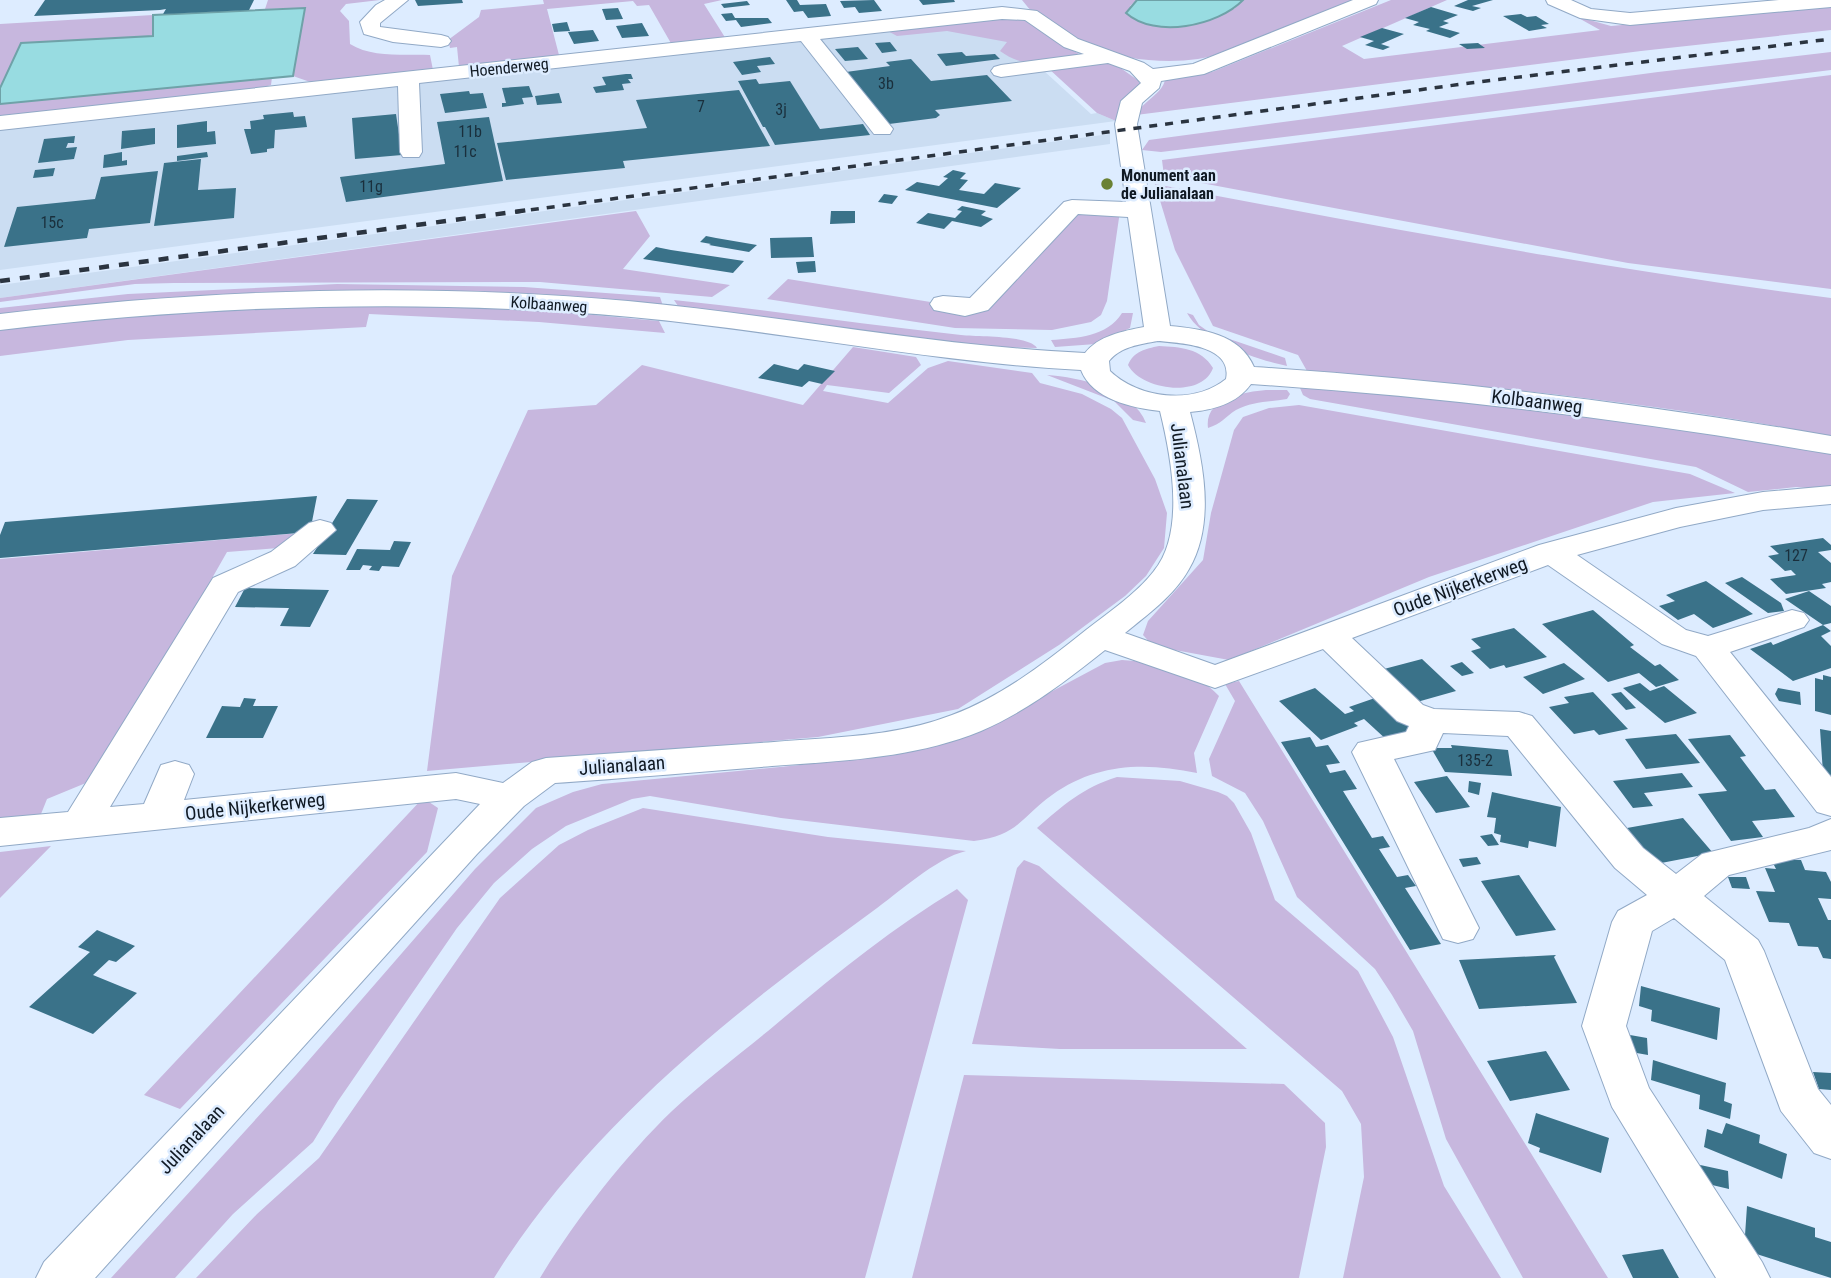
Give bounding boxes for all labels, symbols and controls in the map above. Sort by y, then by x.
street label: Hoenderweg [469,54,550,81]
house number: 3b [878,74,894,93]
house number: 7 [697,97,705,116]
house number: 3j [775,100,787,119]
house number: 11b [458,122,482,141]
house number: 11c [453,142,477,161]
place label: Monument aan de Julianalaan [1121,166,1216,203]
marker: Monument aan de Julianalaan [1099,176,1115,192]
house number: 11g [359,177,383,196]
house number: 15c [40,213,64,232]
street label: Kolbaanweg [510,292,588,317]
street label: Kolbaanweg [1490,385,1584,418]
street label: Julianalaan [1166,422,1199,510]
house number: 127 [1784,546,1808,565]
street label: Oude Nijkerkerweg [1390,552,1530,621]
street label: Julianalaan [578,751,666,780]
house number: 135-2 [1457,751,1493,770]
street label: Oude Nijkerkerweg [184,788,326,825]
street label: Julianalaan [154,1100,229,1179]

